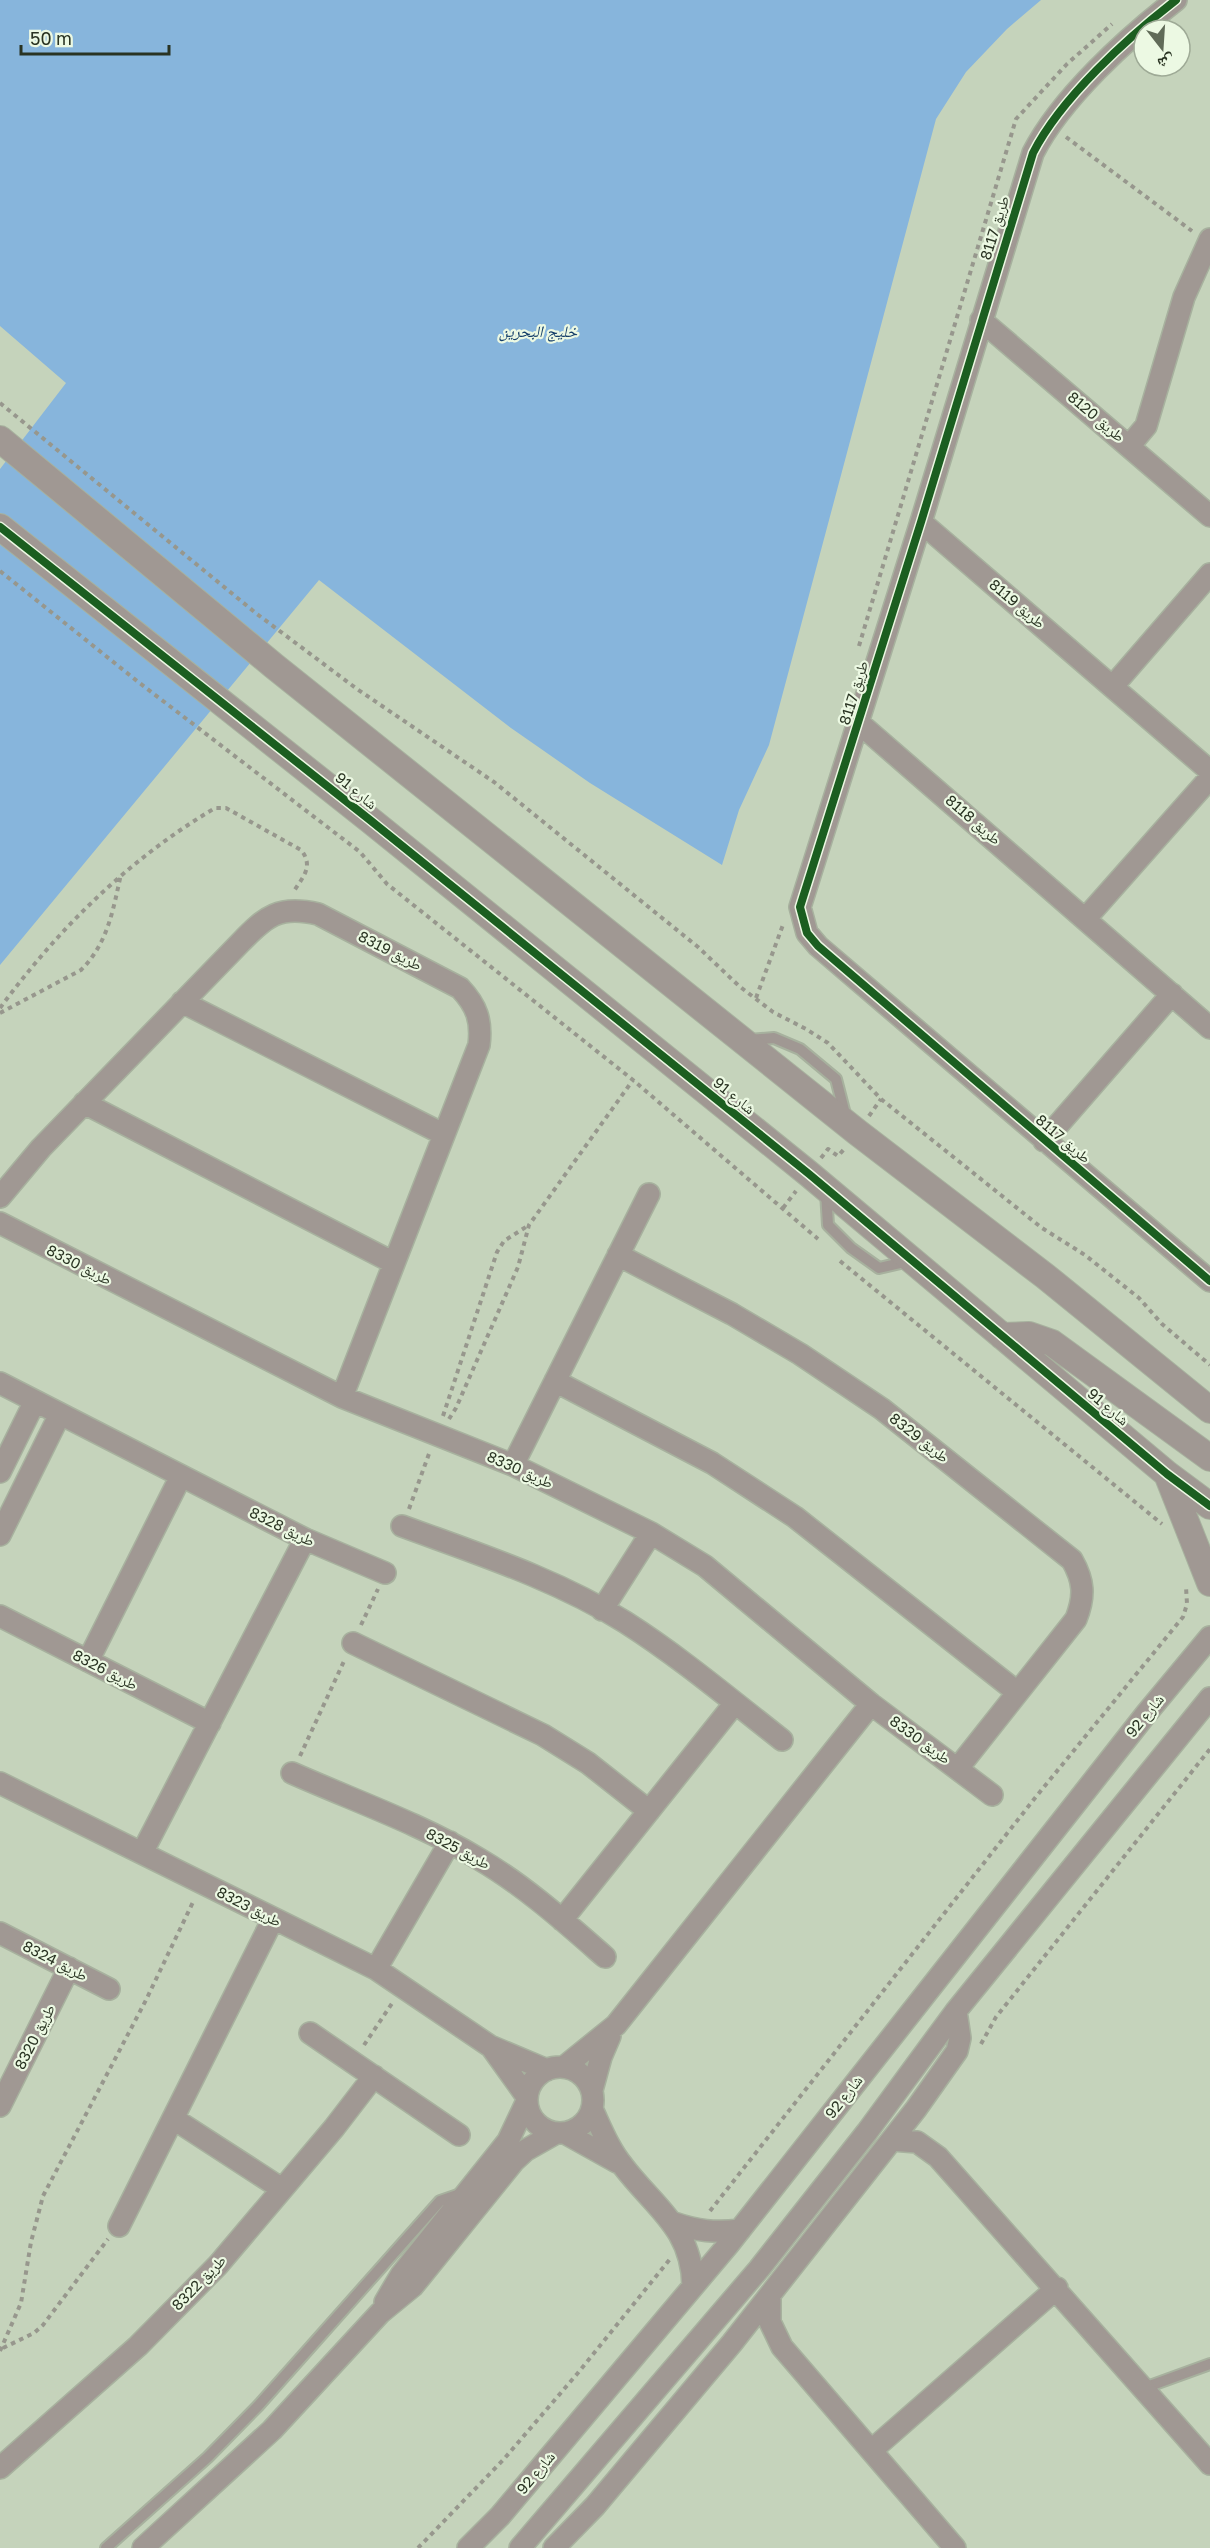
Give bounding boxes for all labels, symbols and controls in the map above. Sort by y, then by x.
scale bar [21,18,170,56]
north arrow [1132,18,1192,78]
text: 50 m [30,27,72,49]
text: ش [1155,50,1177,74]
street label: طريق 8117 [976,193,1014,263]
water label: خليج البحرين [499,321,578,342]
street label: طريق 8120 [1063,387,1129,447]
street label: طريق 8119 [985,575,1049,633]
street label: طريق 8117 [835,658,873,728]
street label: شارع 91 [331,768,381,814]
street label: طريق 8118 [941,790,1005,850]
street label: طريق 8319 [355,926,425,976]
street label: شارع 91 [709,1073,759,1119]
street label: طريق 8117 [1031,1110,1095,1168]
street label: طريق 8330 [43,1240,115,1290]
street label: شارع 91 [1083,1384,1133,1430]
street label: طريق 8329 [885,1409,953,1468]
street label: طريق 8330 [484,1447,556,1494]
street label: طريق 8328 [246,1503,318,1551]
street label: طريق 8326 [69,1645,141,1695]
street label: شارع 92 [1121,1690,1169,1742]
street label: طريق 8330 [886,1711,954,1769]
street label: طريق 8325 [422,1824,494,1874]
street label: طريق 8323 [213,1882,285,1932]
street label: طريق 8324 [19,1936,91,1986]
street label: طريق 8320 [10,2001,60,2073]
street label: شارع 92 [821,2071,867,2123]
street label: طريق 8322 [168,2251,231,2315]
street label: شارع 92 [512,2447,560,2499]

